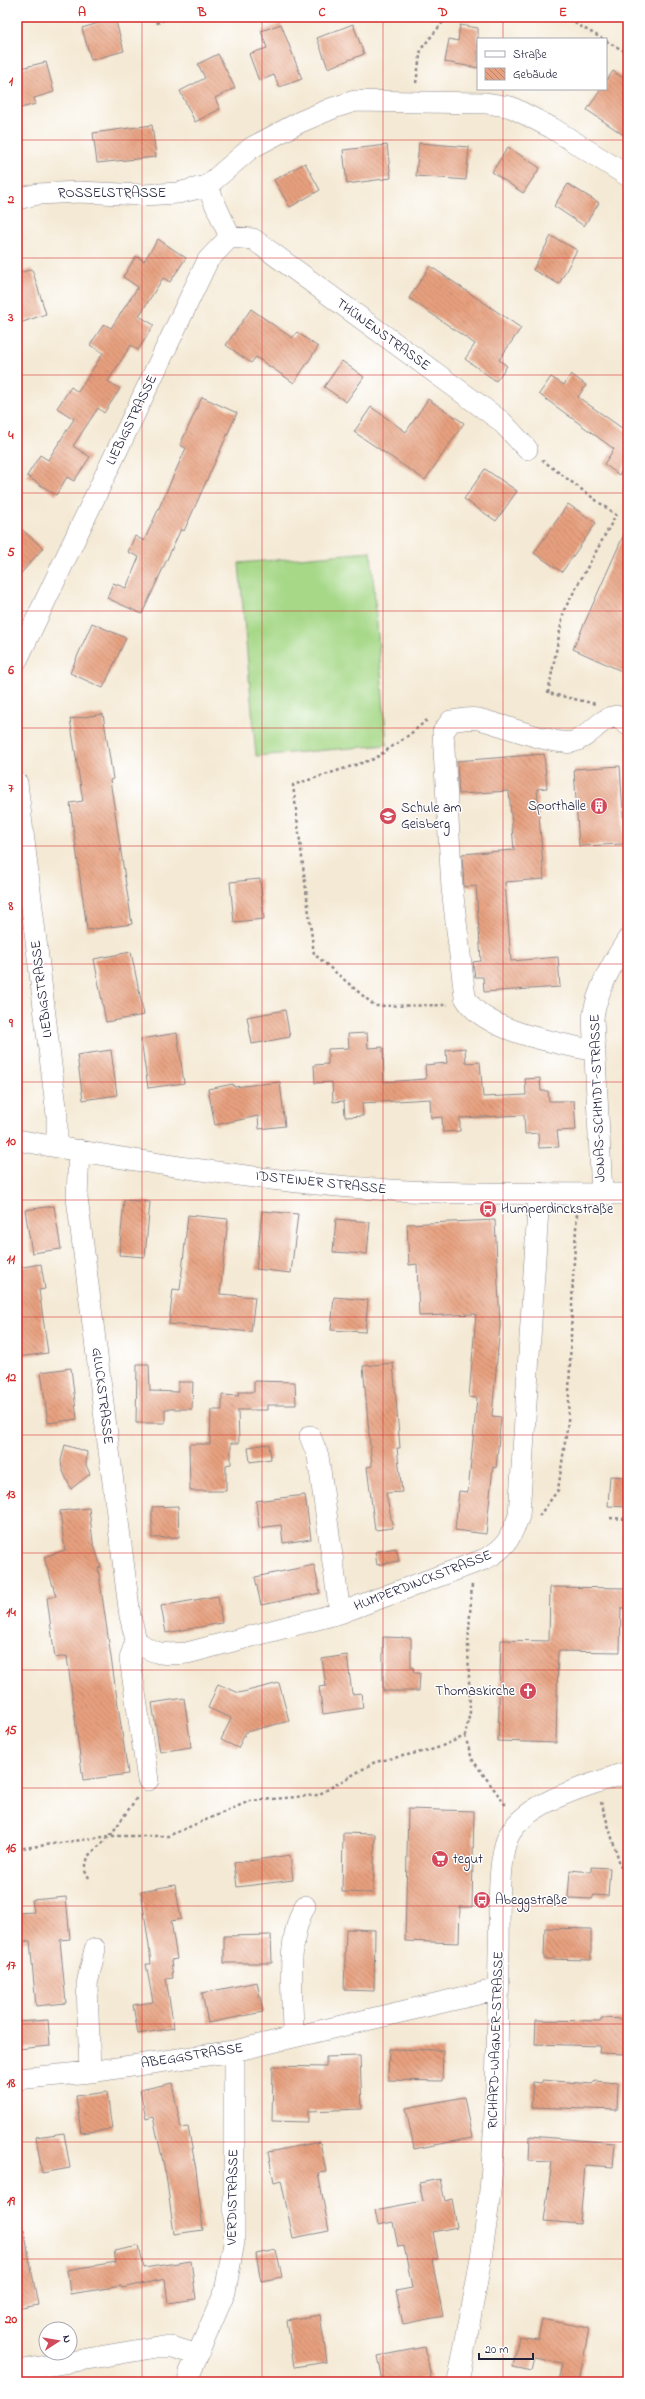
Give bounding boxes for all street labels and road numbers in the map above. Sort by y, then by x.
street label: ROSSELSTRASSE [58,183,166,204]
street label: THÜNENSTRASSE [331,294,435,376]
street label: LIEBIGSTRASSE [101,371,163,469]
street label: LIEBIGSTRASSE [26,939,58,1039]
street label: JONAS-SCHMIDT-STRASSE [585,1014,611,1182]
street label: IDSTEINER STRASSE [255,1166,387,1200]
street label: GLUCKSTRASSE [86,1347,118,1445]
street label: HUMPERDINCKSTRASSE [351,1545,495,1617]
street label: RICHARD-WAGNER-STRASSE [482,1951,510,2129]
street label: ABEGGSTRASSE [139,2038,245,2074]
street label: VERDISTRASSE [222,2149,244,2246]

